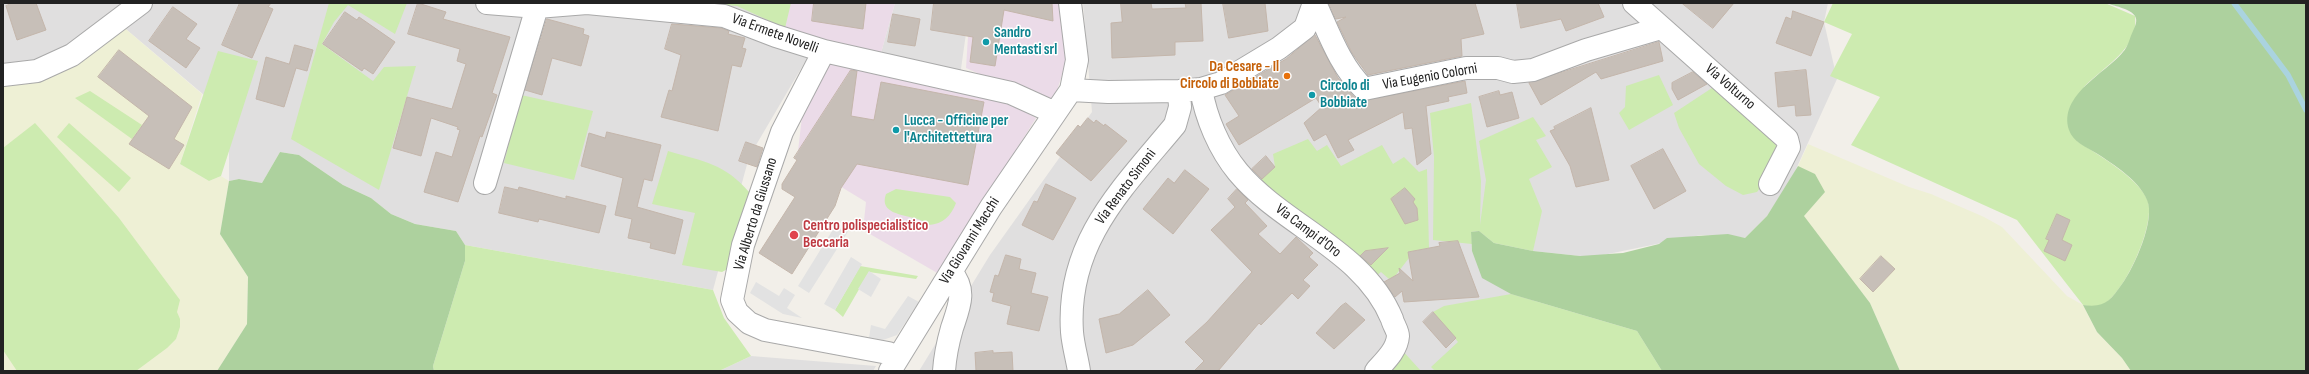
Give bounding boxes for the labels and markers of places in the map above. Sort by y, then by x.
place label: Sandro Mentasti srl [994,24,1057,59]
marker: Sandro Mentasti srl [981,37,991,47]
place label: Da Cesare - Il Circolo di Bobbiate [1180,58,1279,93]
marker: Da Cesare - Il Circolo di Bobbiate [1282,71,1292,81]
place label: Circolo di Bobbiate [1320,77,1370,112]
marker: Circolo di Bobbiate [1307,90,1317,100]
place label: Lucca - Officine per l'Architettettura [904,112,1008,147]
marker: Lucca - Officine per l'Architettettura [891,125,901,135]
place label: Centro polispecialistico Beccaria [803,217,928,252]
marker: Centro polispecialistico Beccaria [788,229,800,241]

